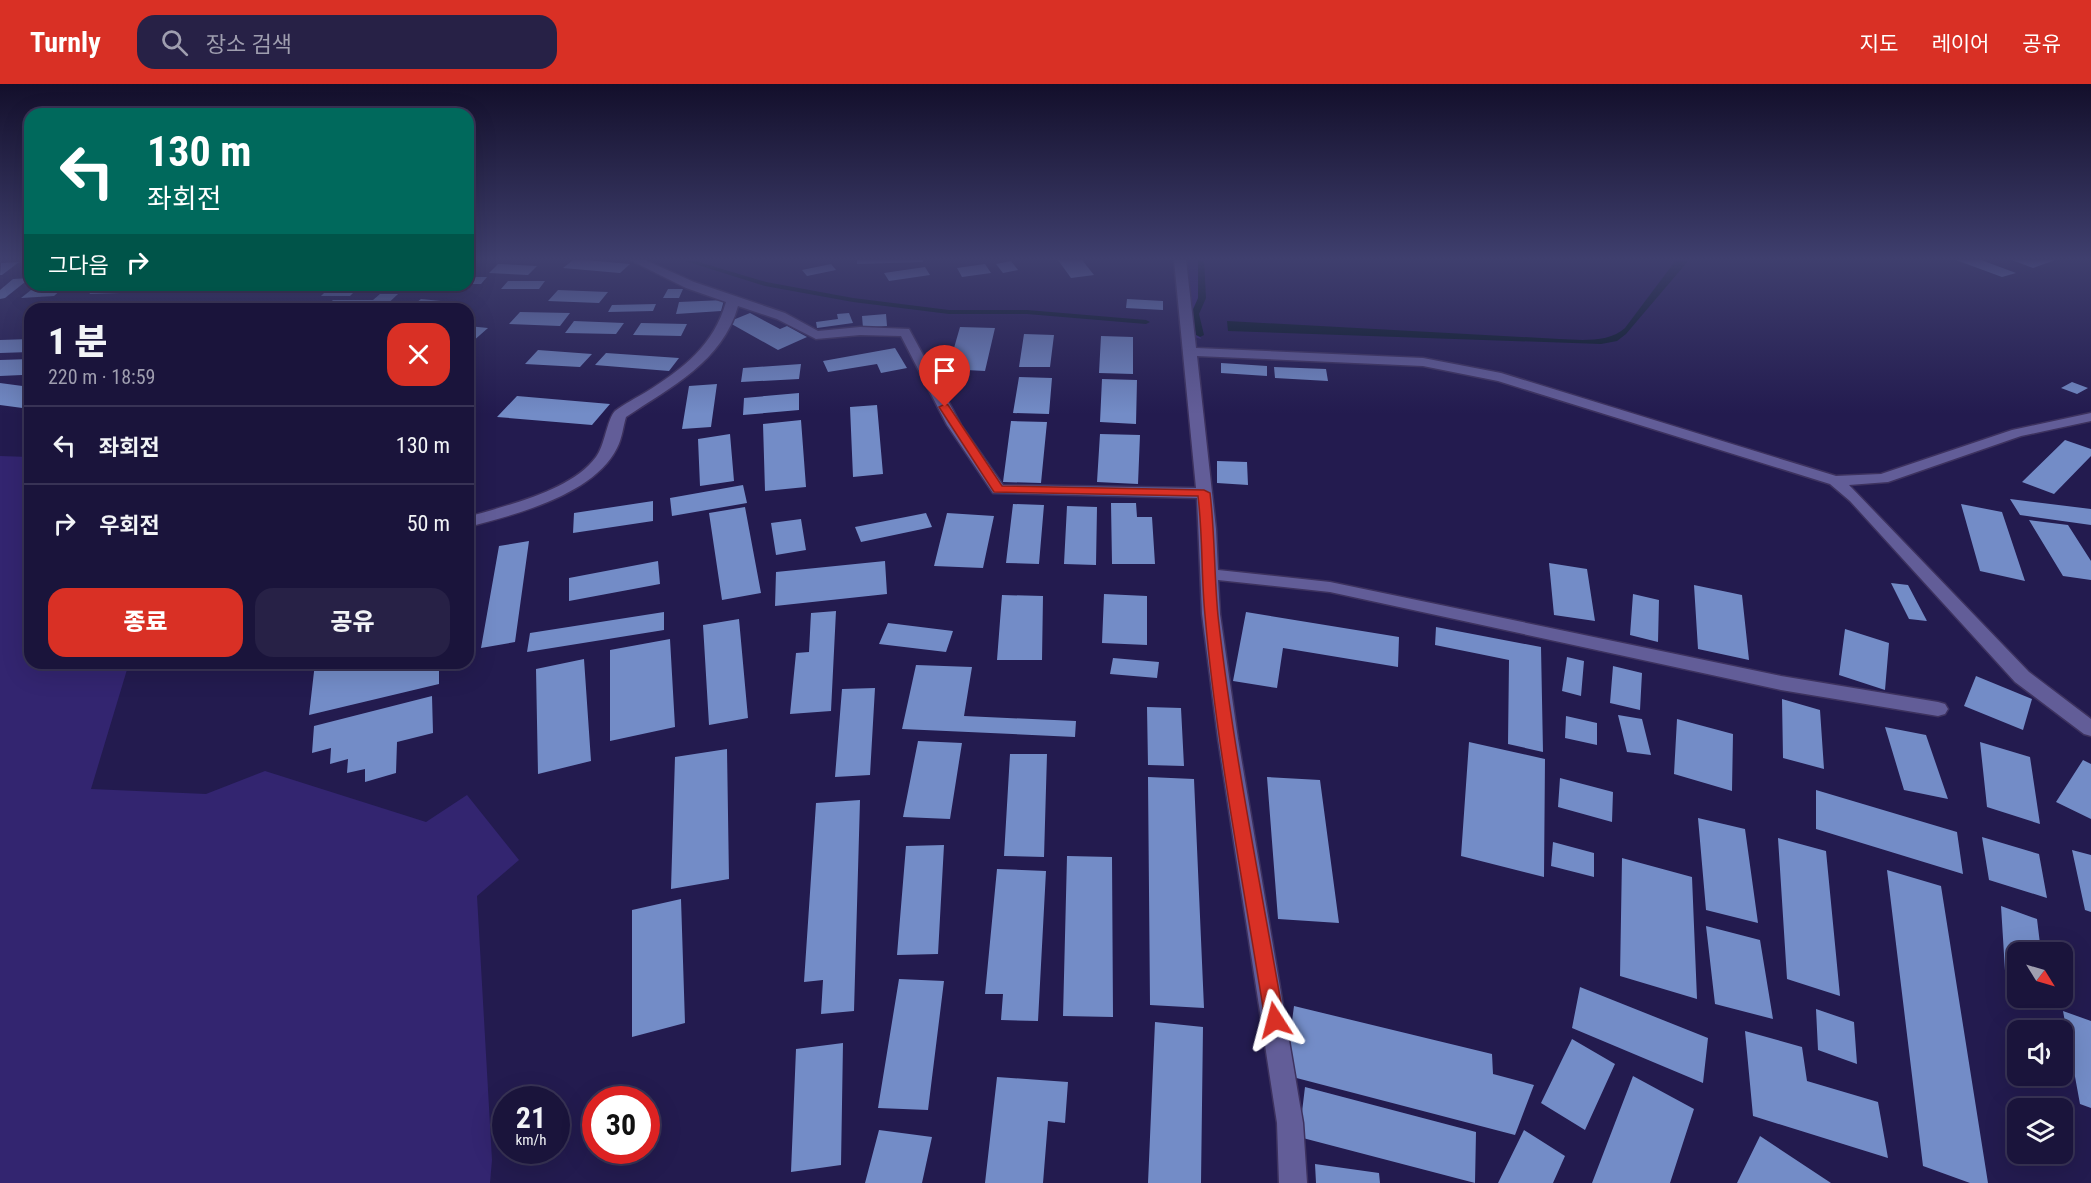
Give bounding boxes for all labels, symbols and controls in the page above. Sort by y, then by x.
search box [137,15,557,69]
text: Turnly [30,26,101,59]
icon: search [158,26,191,59]
text: 장소 검색 [206,32,292,57]
text: 지도 [1860,32,1898,56]
text: 레이어 [1931,32,1989,56]
text: 공유 [2022,32,2061,56]
text: 130 m [147,127,252,176]
icon: left [48,132,126,210]
text: 좌회전 [147,183,222,215]
icon: right [121,246,154,279]
text: 그다음 [48,253,109,278]
text: 1 분 [48,321,108,363]
button: close [387,323,450,386]
pin [919,345,970,407]
icon: arrive [928,354,961,387]
text: 220 m · 18:59 [48,365,155,389]
icon: left [48,429,81,462]
text: 130 m [396,433,450,458]
text: 좌회전 [99,435,160,460]
icon: right [48,507,81,540]
text: 50 m [407,511,450,536]
text: 우회전 [99,513,160,538]
button: 종료 [48,588,243,657]
button: 공유 [255,588,450,657]
north arrow [2007,942,2073,1008]
map controls [2007,942,2073,1164]
position arrow [1243,988,1307,1052]
button: sound [2007,1020,2073,1086]
speed limit sign: 30 [582,1086,660,1164]
button: layers [2007,1098,2073,1164]
text: 21 [516,1100,546,1135]
text: km/h [516,1131,546,1149]

